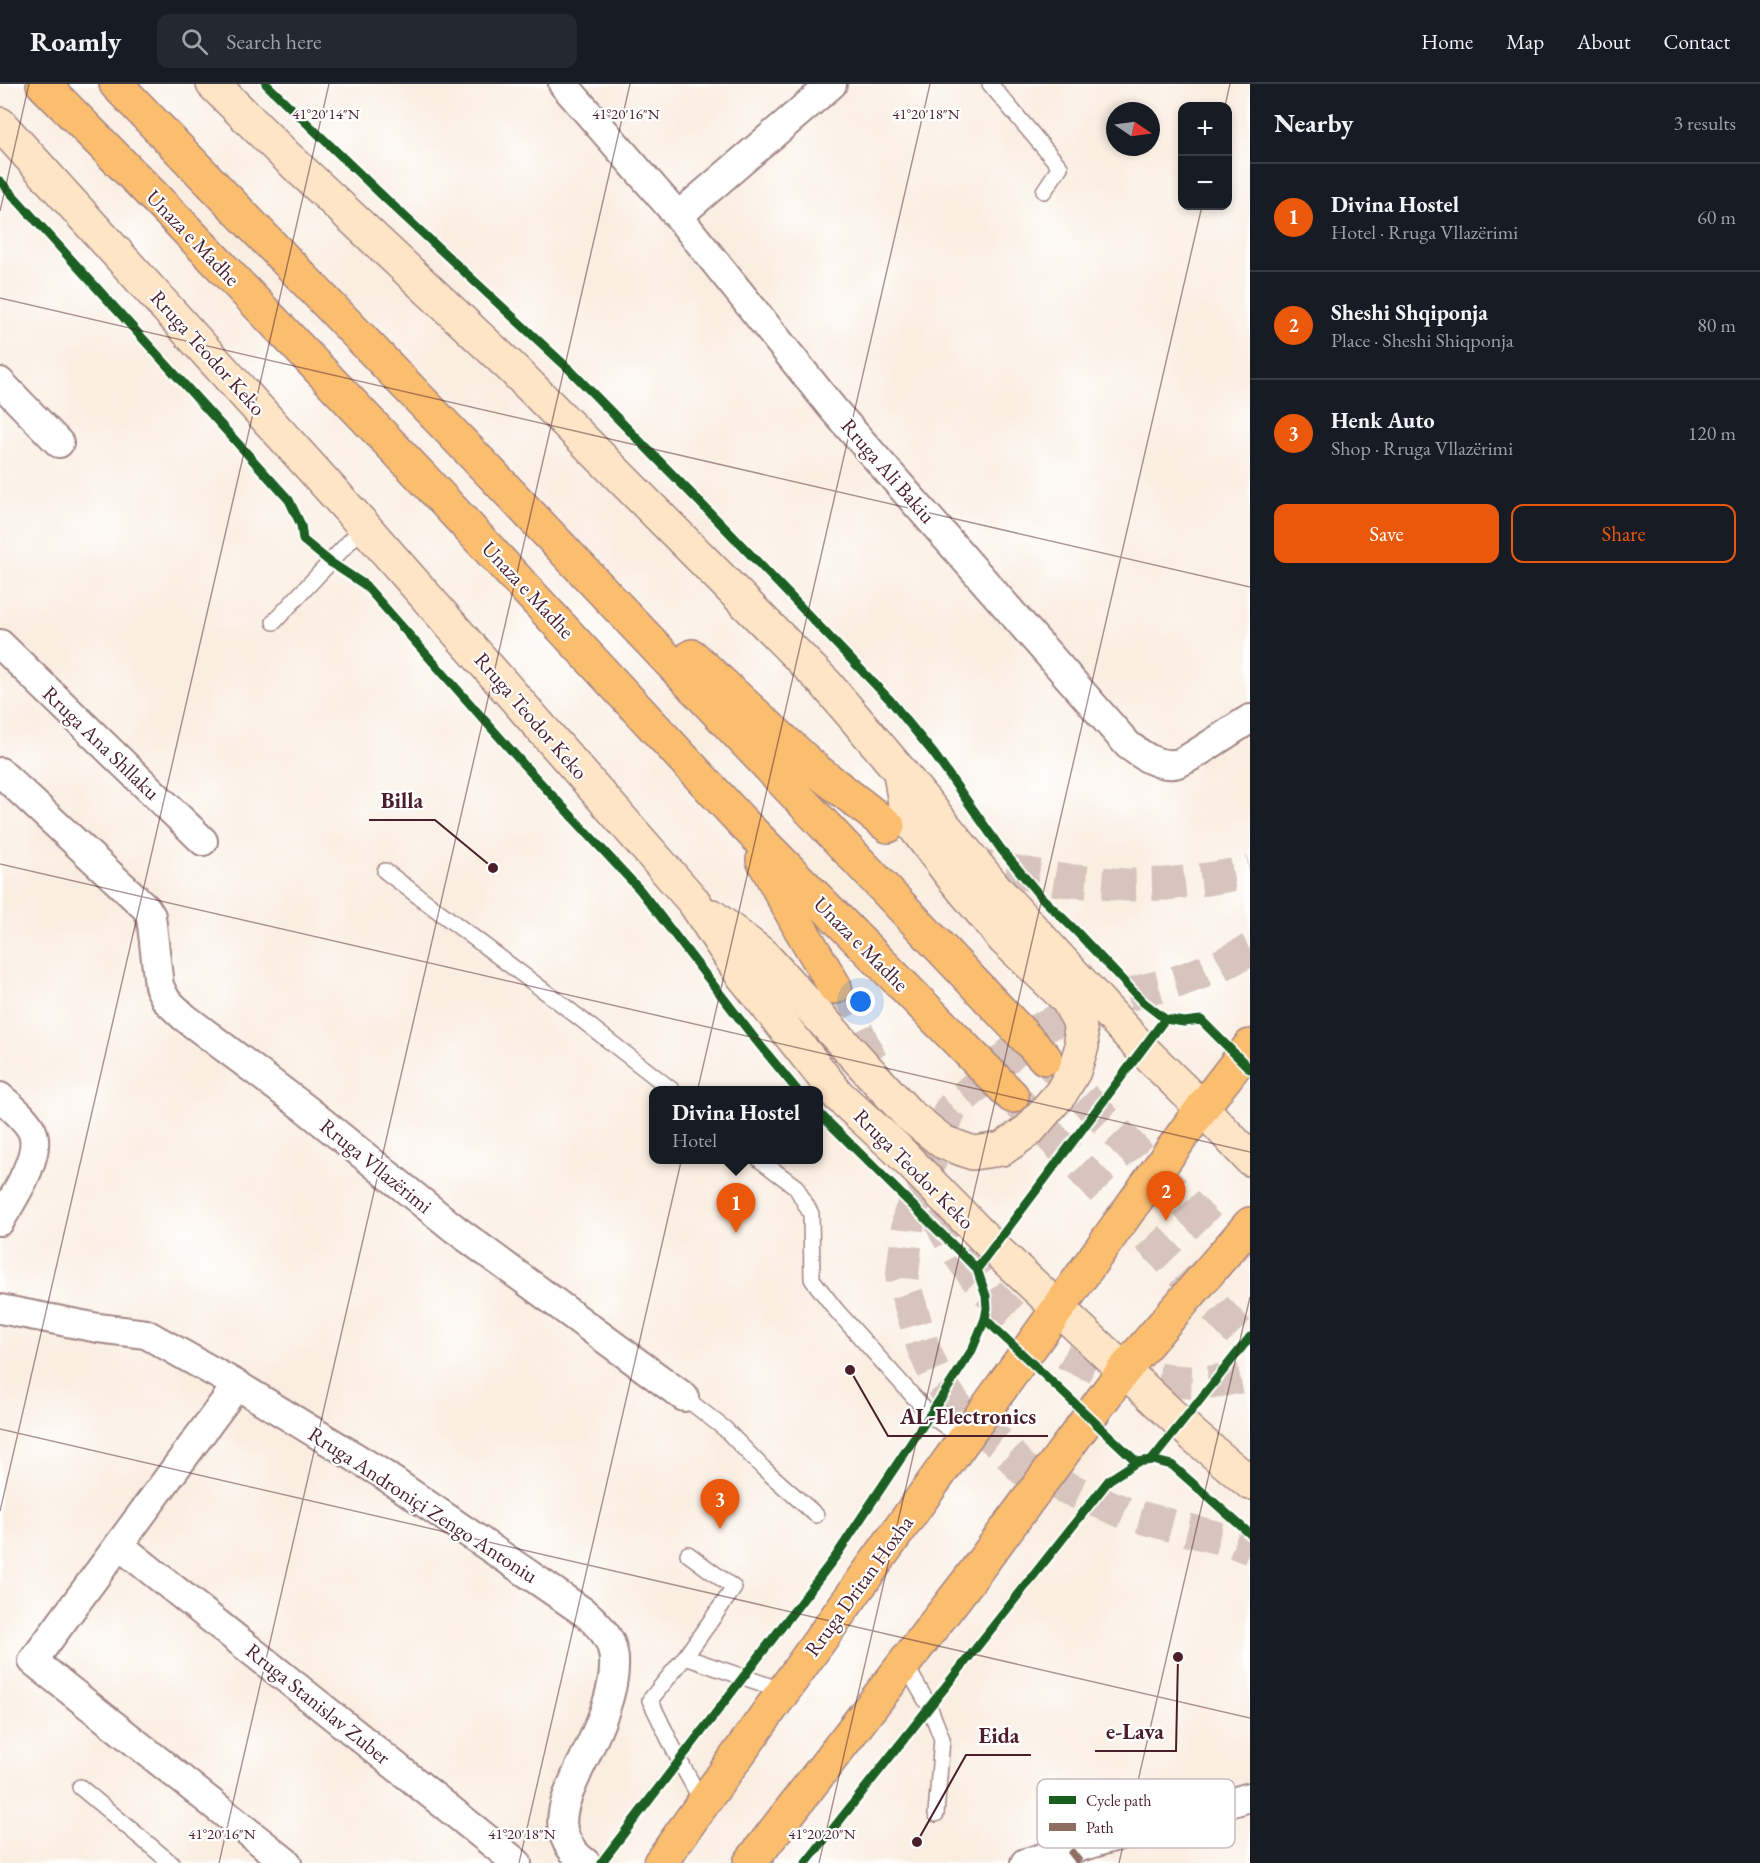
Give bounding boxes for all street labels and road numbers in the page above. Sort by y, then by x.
street label: Unaza e Madhe [141,184,246,292]
street label: Rruga Teodor Keko [145,284,272,421]
street label: Rruga Ali Bakiu [835,413,941,529]
street label: Unaza e Madhe [476,535,581,644]
street label: Rruga Teodor Keko [469,646,594,785]
street label: Rruga Ana Shllaku [37,680,166,805]
street label: Unaza e Madhe [808,890,915,997]
street label: Rruga Teodor Keko [848,1103,980,1235]
street label: Rruga Vllazërimi [315,1112,438,1219]
street label: Rruga Androniçi Zengo Antoniu [303,1420,543,1589]
street label: Rruga Dritan Hoxha [798,1509,919,1662]
street label: Rruga Stanislav Zuber [240,1637,396,1770]

